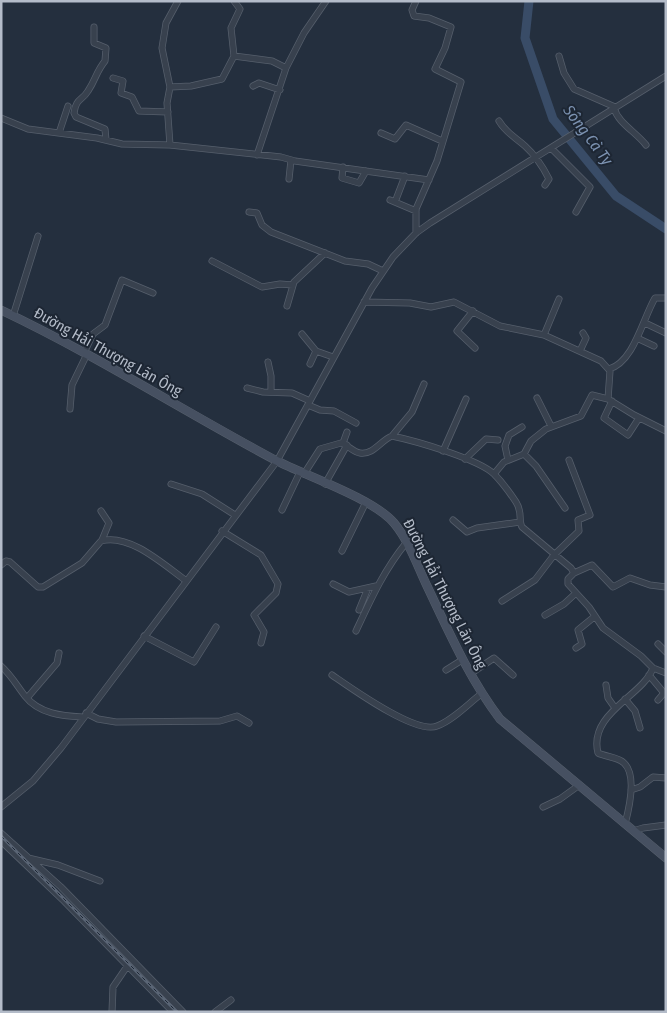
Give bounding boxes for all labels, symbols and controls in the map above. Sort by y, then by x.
water label: Sông Cà Ty [559,100,617,169]
street label: Đường Hải Thượng Lãn Ông [31,304,185,400]
street label: Đường Hải Thượng Lãn Ông [399,516,491,672]

